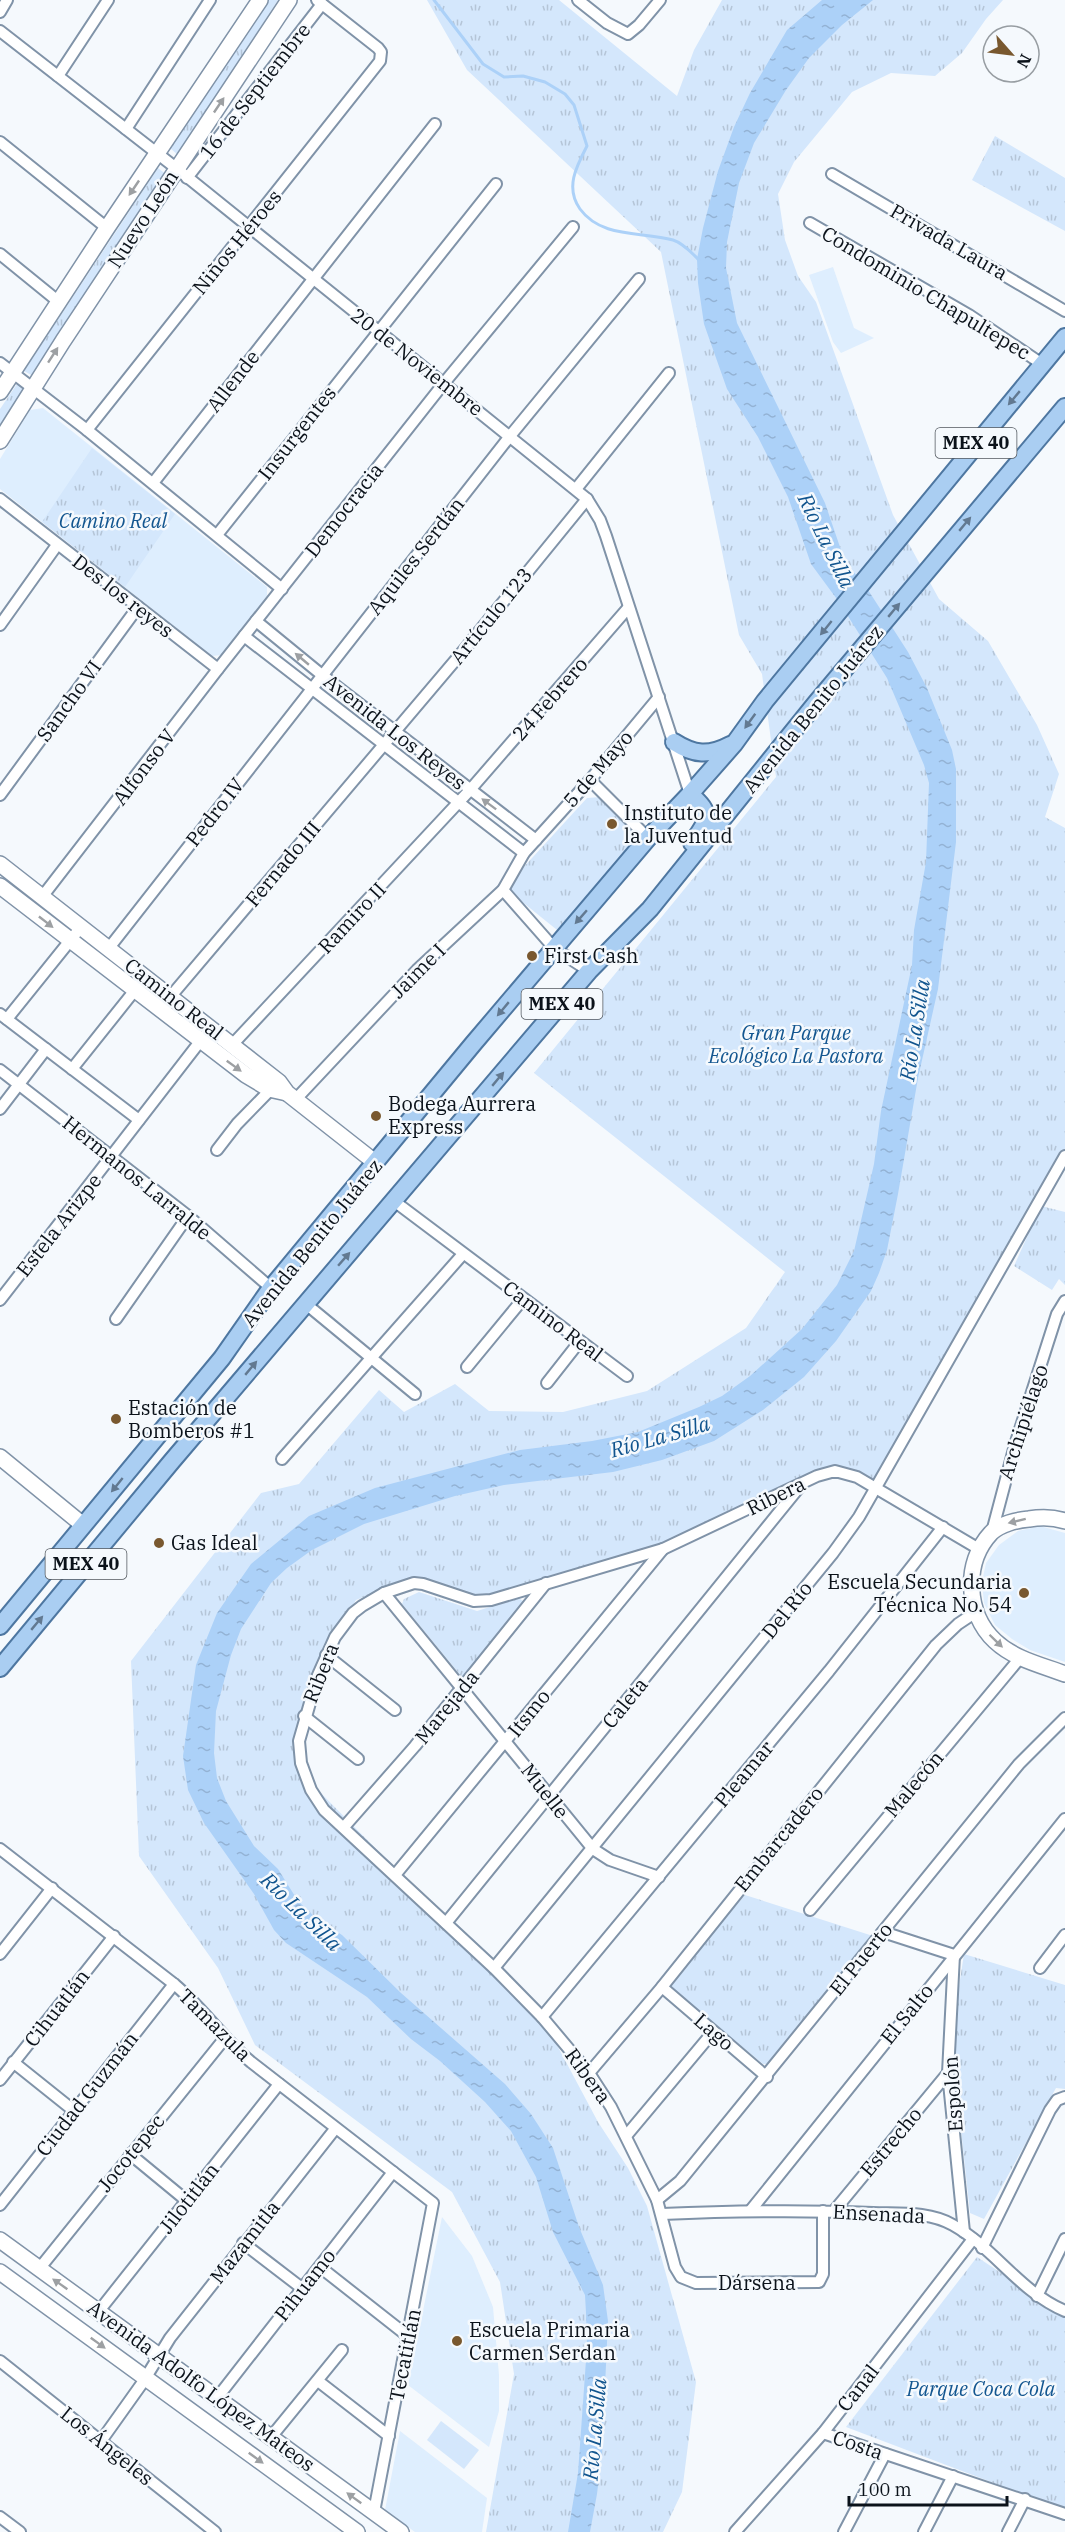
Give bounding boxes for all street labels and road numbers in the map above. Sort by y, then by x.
street label: 16 de Septiembre [193,17,316,164]
street label: Nuevo León [101,164,184,273]
street label: Niños Héroes [186,184,287,300]
street label: Privada Laura [886,197,1013,286]
street label: Condominio Chapultepec [817,219,1036,366]
street label: 20 de Noviembre [346,301,489,422]
street label: Allende [200,344,265,417]
street label: Insurgentes [251,380,342,485]
road number: MEX 40 [936,428,1016,458]
street label: Democracia [298,457,389,563]
street label: Aquiles Serdán [361,491,470,620]
street label: Des los reyes [67,548,179,644]
street label: Artículo 123 [443,562,538,670]
street label: Avenida Benito Juárez [736,619,889,799]
street label: 24 Febrero [506,651,594,746]
street label: Sancho VI [30,655,107,747]
street label: Avenida Los Reyes [319,668,472,796]
street label: Alfonso V [106,723,181,810]
street label: 5 de Mayo [557,724,639,813]
street label: Pedro IV [179,772,250,852]
street label: Fernado III [239,815,326,912]
street label: Ramiro II [312,876,392,959]
street label: Jaime I [384,937,451,1004]
street label: Camino Real [119,951,229,1046]
road number: MEX 40 [522,989,602,1019]
street label: Hermanos Larralde [57,1109,217,1246]
street label: Avenida Benito Juárez [235,1153,388,1333]
street label: Estela Arizpe [10,1168,107,1282]
street label: Camino Real [498,1274,609,1367]
street label: Archipiélago [991,1361,1054,1483]
street label: Ribera [742,1470,810,1521]
road number: MEX 40 [46,1549,127,1579]
street label: Del Río [755,1575,818,1644]
street label: Ribera [296,1639,345,1707]
street label: Marejada [408,1664,485,1749]
street label: Caleta [596,1671,654,1734]
street label: Itsmo [501,1683,556,1742]
street label: Pleamar [708,1735,779,1813]
street label: Malecón [878,1744,950,1823]
street label: Muelle [515,1757,576,1824]
street label: Embarcadero [728,1780,829,1897]
street label: El Puerto [823,1917,898,2001]
street label: Cihuatlán [18,1963,96,2052]
street label: El Salto [874,1978,939,2050]
street label: Tamazula [173,1982,258,2067]
street label: Lago [689,2007,740,2056]
street label: Ciudad Guzmán [29,2026,144,2162]
street label: Ribera [559,2043,618,2109]
street label: Espolón [936,2055,969,2133]
street label: Estrecho [854,2101,928,2182]
street label: Jocotepec [91,2108,170,2197]
street label: Jilotitlán [152,2157,225,2239]
street label: Mazamitla [204,2194,286,2289]
street label: Ensenada [832,2198,926,2229]
street label: Pihuamo [268,2243,341,2326]
street label: Dársena [718,2269,796,2296]
street label: Avenida Adolfo López Mateos [82,2294,320,2477]
street label: Tecatitlán [382,2306,427,2404]
street label: Canal [831,2358,885,2417]
street label: Los Ángeles [55,2400,159,2491]
street label: Costa [829,2423,887,2466]

